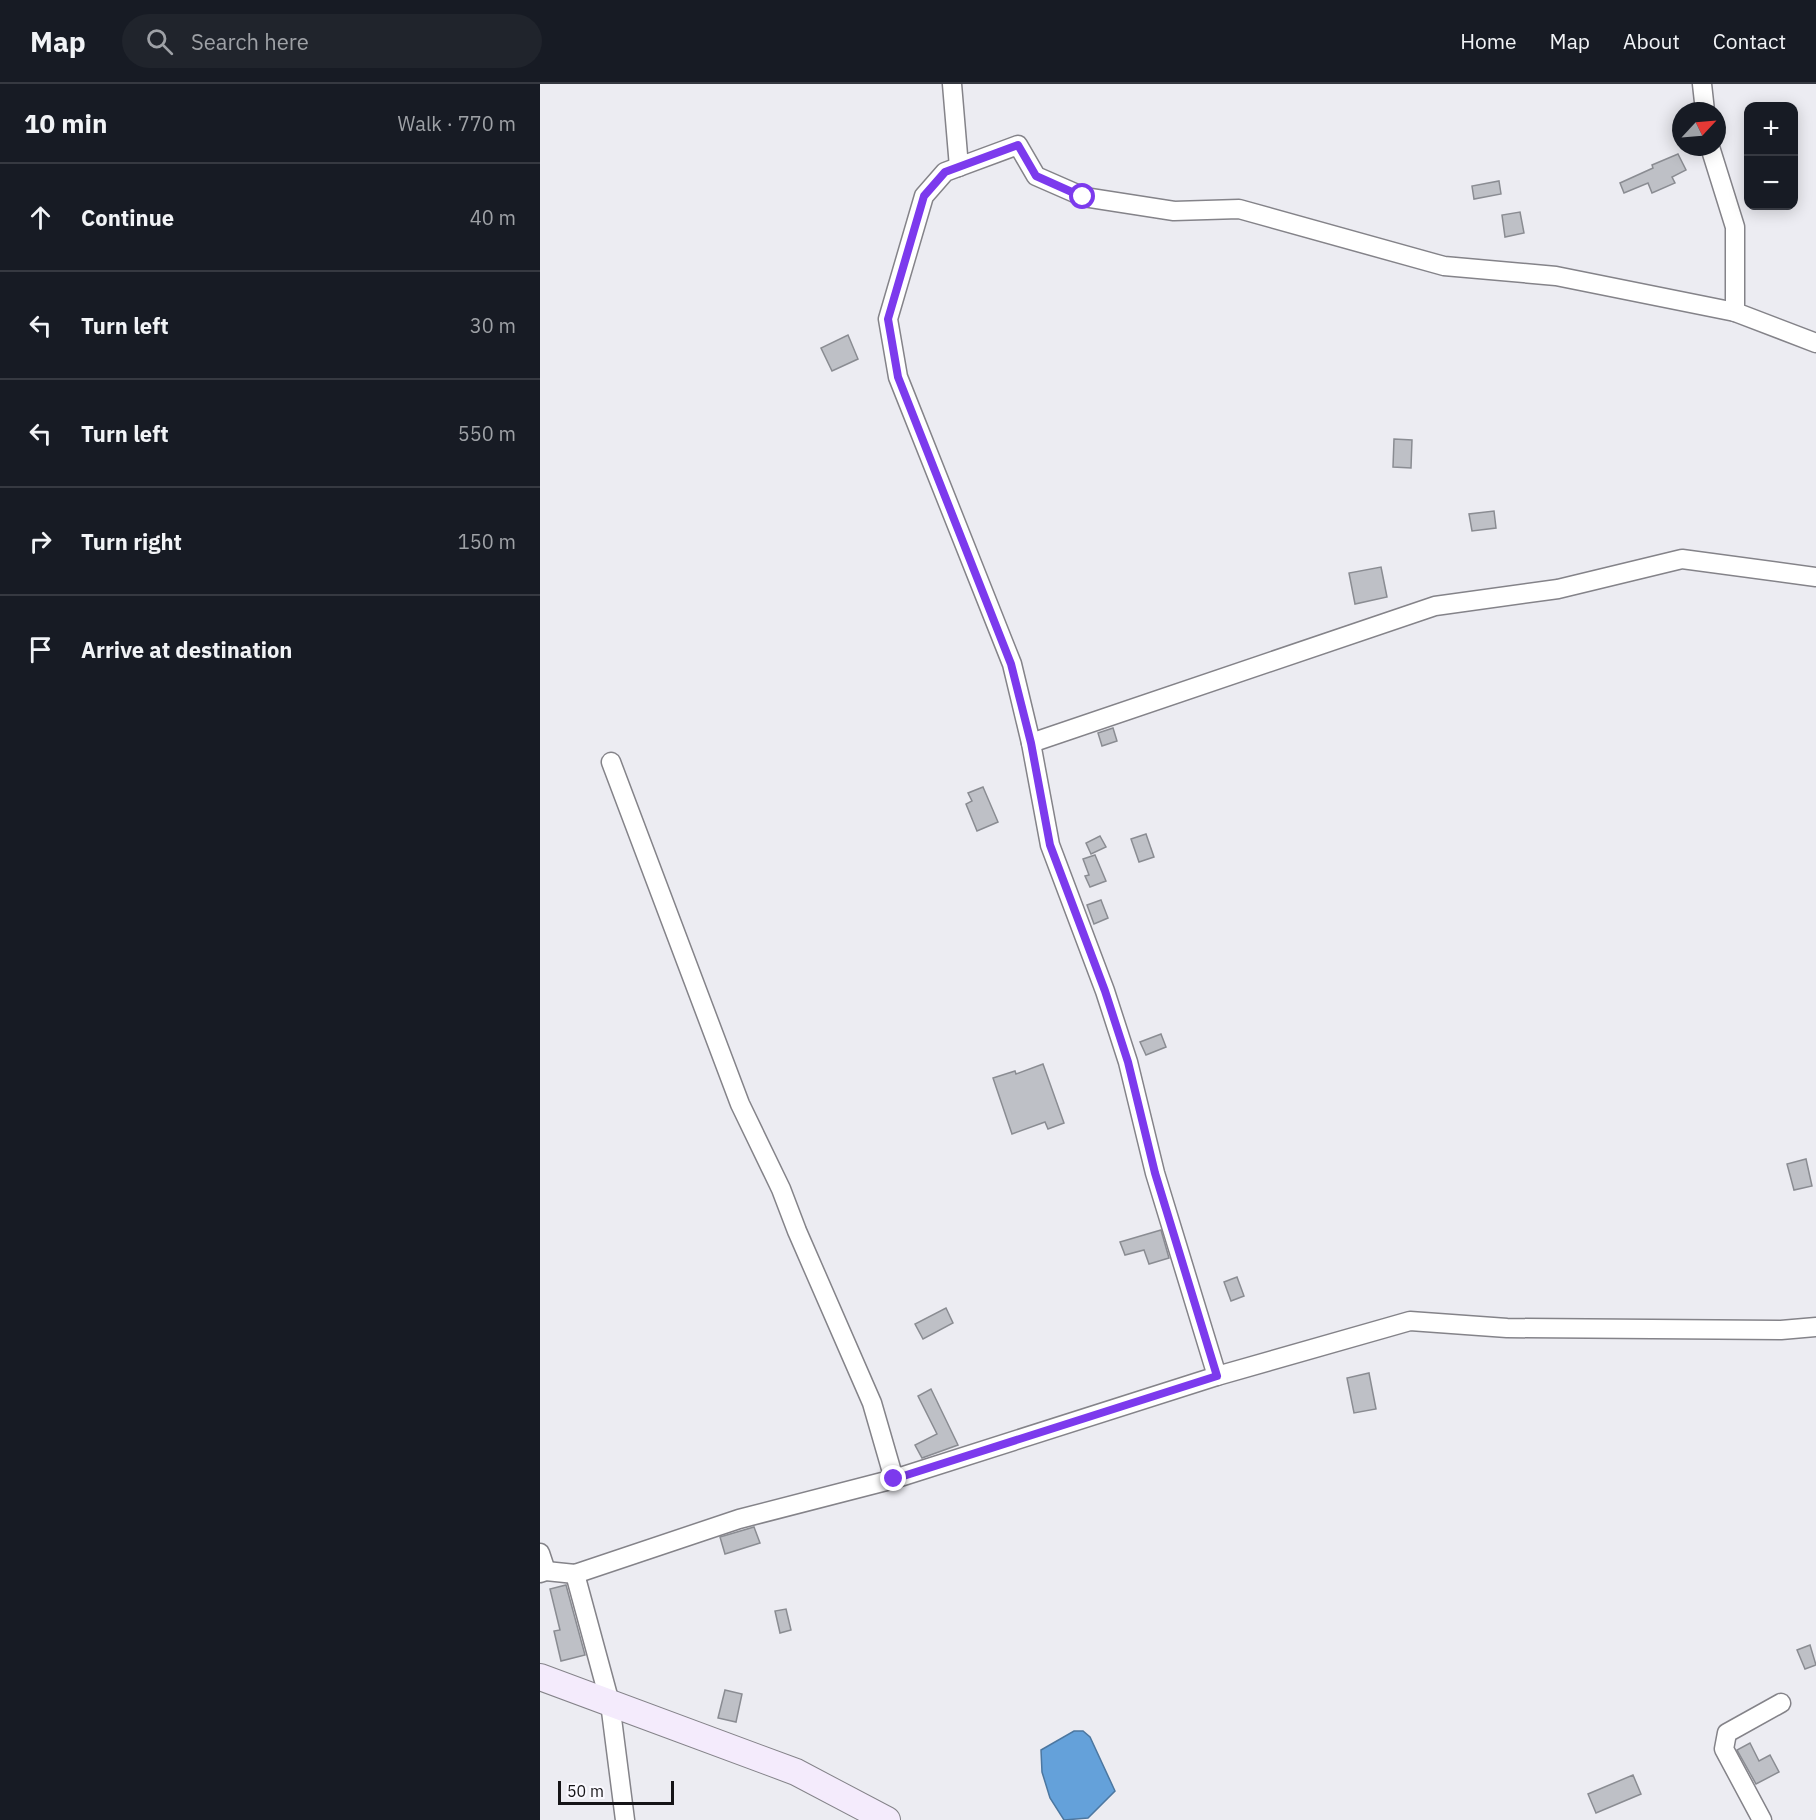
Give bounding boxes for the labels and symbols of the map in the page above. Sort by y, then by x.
north arrow [1672,102,1726,156]
route start [1069,183,1095,209]
route end [880,1465,906,1491]
scale bar [558,1778,674,1806]

